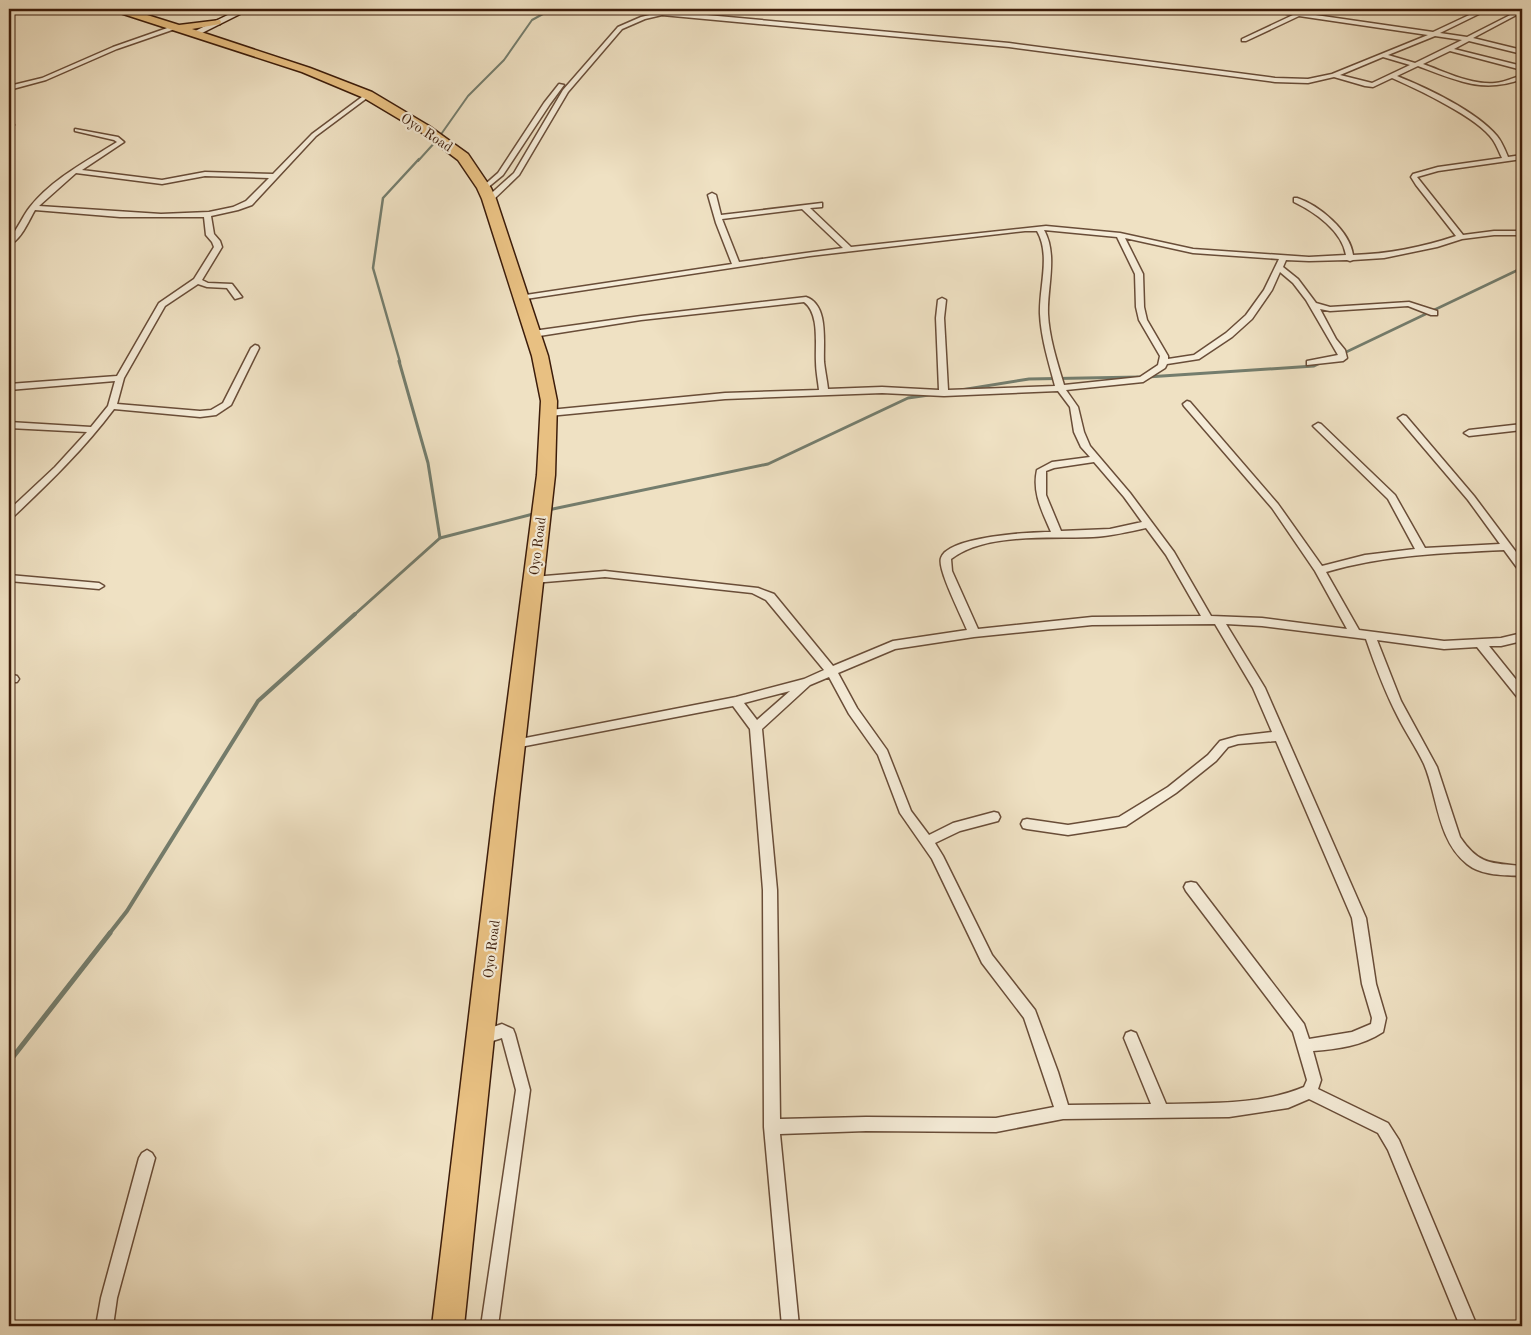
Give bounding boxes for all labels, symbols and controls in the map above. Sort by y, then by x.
street label: Oyo Road [398,111,455,155]
street label: Oyo Road [527,516,549,576]
street label: Oyo Road [481,919,503,979]

